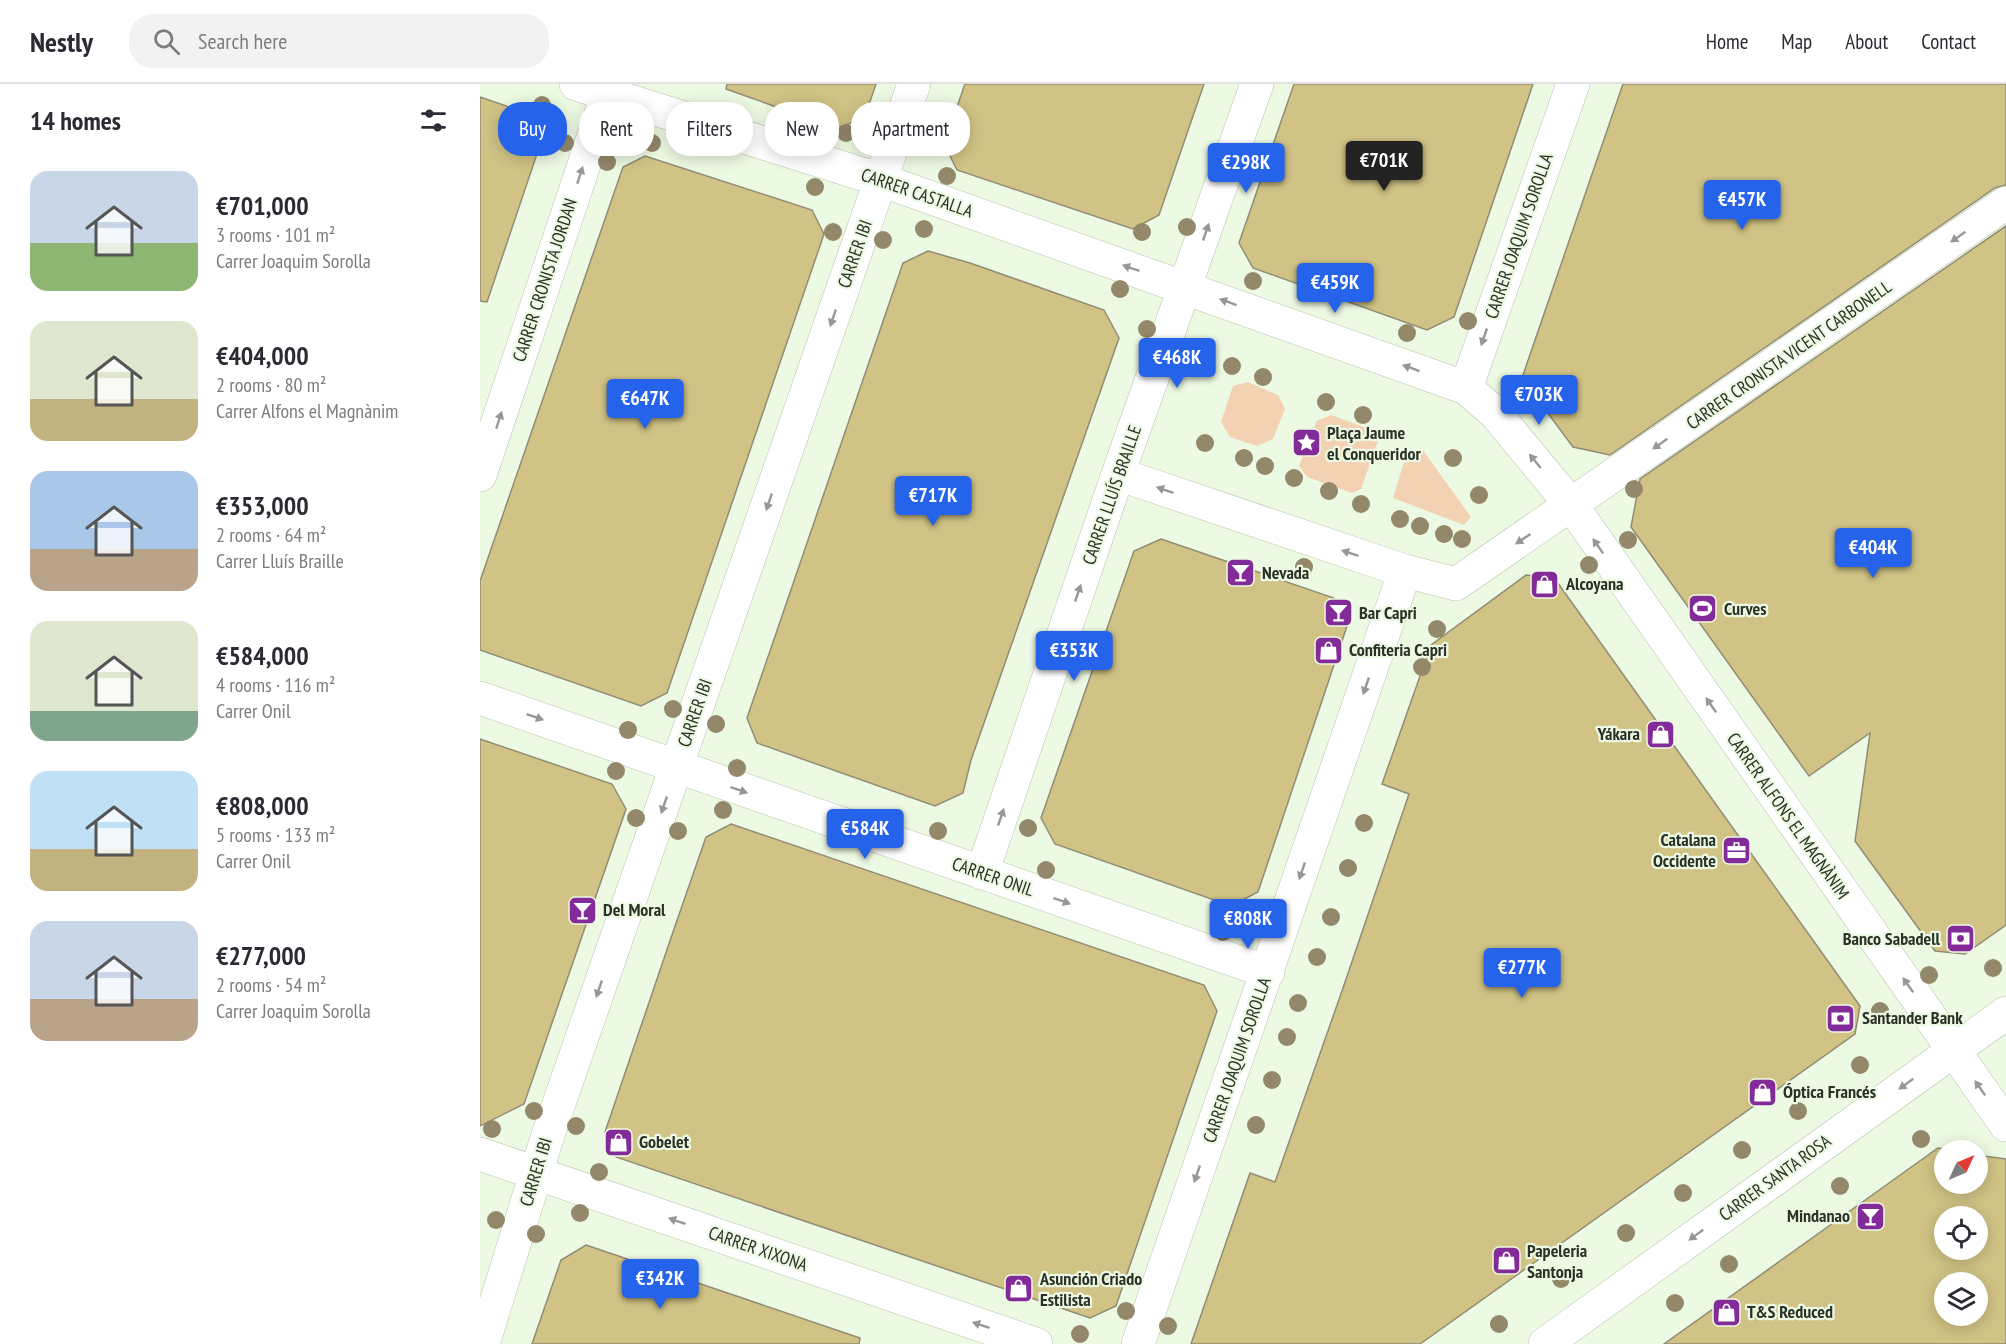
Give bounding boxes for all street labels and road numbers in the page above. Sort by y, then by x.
street label: CARRER JOAQUIM SOROLLA [1479,150,1558,322]
street label: CARRER CASTALLA [858,163,977,223]
street label: CARRER CRONISTA JORDAN [507,195,582,364]
street label: CARRER IBI [832,217,877,291]
street label: CARRER CRONISTA VICENT CARBONELL [1682,275,1896,434]
street label: CARRER LLUÍS BRAILLE [1077,422,1146,568]
street label: CARRER IBI [672,676,717,750]
street label: CARRER ALFONS EL MAGNÀNIM [1722,728,1855,903]
street label: CARRER ONIL [949,852,1038,901]
street label: CARRER JOAQUIM SOROLLA [1197,974,1276,1146]
street label: CARRER SANTA ROSA [1714,1129,1836,1226]
street label: CARRER IBI [514,1135,557,1209]
street label: CARRER XIXONA [706,1221,811,1276]

